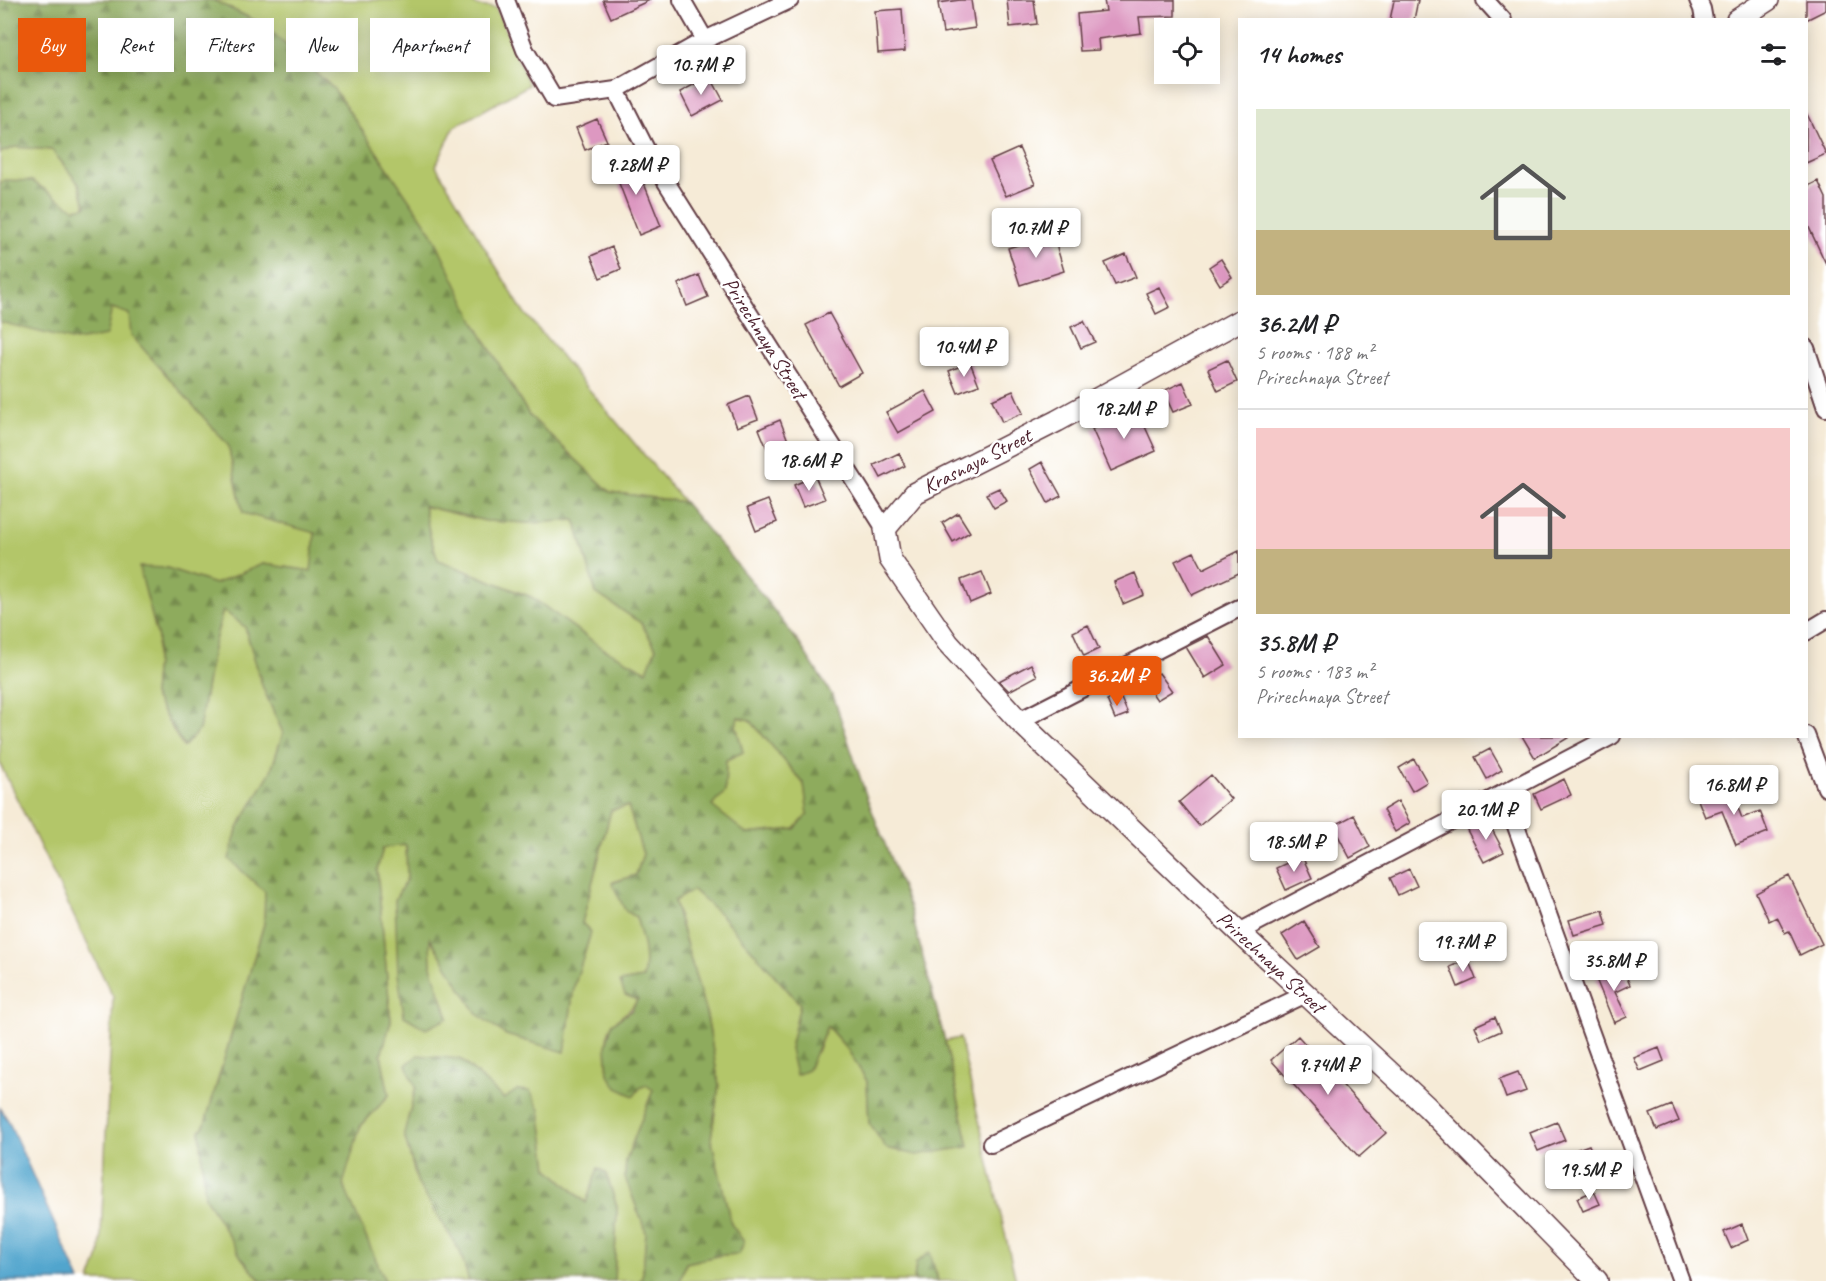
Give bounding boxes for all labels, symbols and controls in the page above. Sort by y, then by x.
chip: Buy [18,18,86,72]
chip: Rent [98,18,174,72]
chip: Filters [186,18,274,72]
chip: New [286,18,358,72]
chip: Apartment [370,18,490,72]
map controls [1154,18,1220,84]
button: locate [1154,18,1220,84]
text: 14 homes [1256,38,1341,71]
icon: filters [1757,38,1790,71]
pin: 10.7M ₽ [646,45,756,96]
text: 10.7M ₽ [671,52,731,77]
pin: 9.28M ₽ [581,145,691,196]
icon: home [1469,148,1577,256]
text: 9.28M ₽ [606,152,666,177]
pin: 10.7M ₽ [981,208,1091,259]
text: 10.7M ₽ [1006,215,1066,240]
street label: Prirechnaya Street [717,272,814,406]
text: 36.2M ₽ [1256,307,1335,340]
pin: 10.4M ₽ [909,327,1019,378]
text: 10.4M ₽ [934,334,994,359]
text: 5 rooms · 188 m² [1256,340,1373,365]
text: Prirechnaya Street [1256,365,1388,390]
pin: 18.2M ₽ [1069,389,1179,440]
text: 18.2M ₽ [1094,396,1154,421]
street label: Krasnaya Street [918,422,1037,499]
pin: 18.6M ₽ [754,441,864,492]
text: 18.6M ₽ [778,448,840,473]
icon: home [1469,467,1577,575]
text: 35.8M ₽ [1256,626,1335,659]
pin: 36.2M ₽ [1062,656,1172,707]
text: 5 rooms · 183 m² [1256,659,1373,684]
text: 36.2M ₽ [1086,663,1148,688]
text: Prirechnaya Street [1256,684,1388,709]
pin: 16.8M ₽ [1679,765,1789,816]
text: 16.8M ₽ [1703,772,1765,797]
pin: 20.1M ₽ [1431,790,1541,841]
text: 20.1M ₽ [1456,797,1516,822]
pin: 18.5M ₽ [1239,822,1349,873]
text: 18.5M ₽ [1264,829,1324,854]
street label: Prirechnaya Street [1211,905,1333,1021]
pin: 19.7M ₽ [1408,922,1518,973]
text: 19.7M ₽ [1433,929,1493,954]
pin: 35.8M ₽ [1559,941,1669,992]
text: 35.8M ₽ [1584,948,1644,973]
pin: 9.74M ₽ [1273,1045,1383,1096]
text: 9.74M ₽ [1298,1052,1358,1077]
pin: 19.5M ₽ [1534,1150,1644,1201]
text: 19.5M ₽ [1559,1157,1619,1182]

